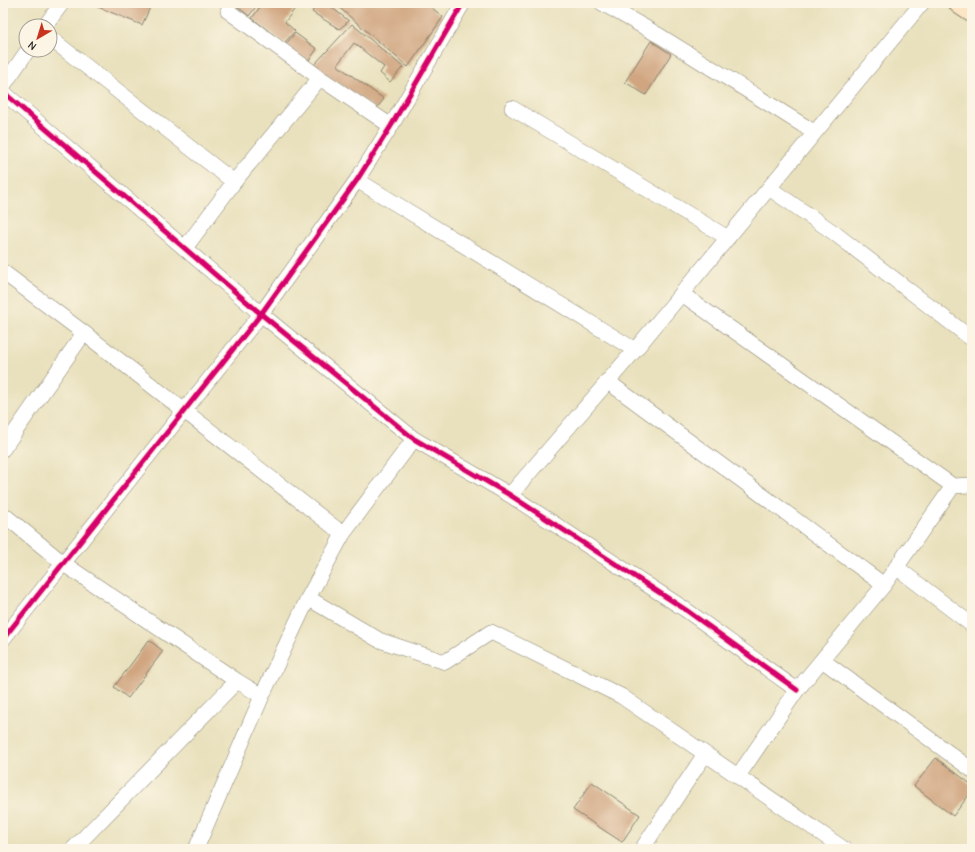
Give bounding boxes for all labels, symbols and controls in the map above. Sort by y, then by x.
north arrow [18,18,58,58]
text: N [25,38,39,53]

